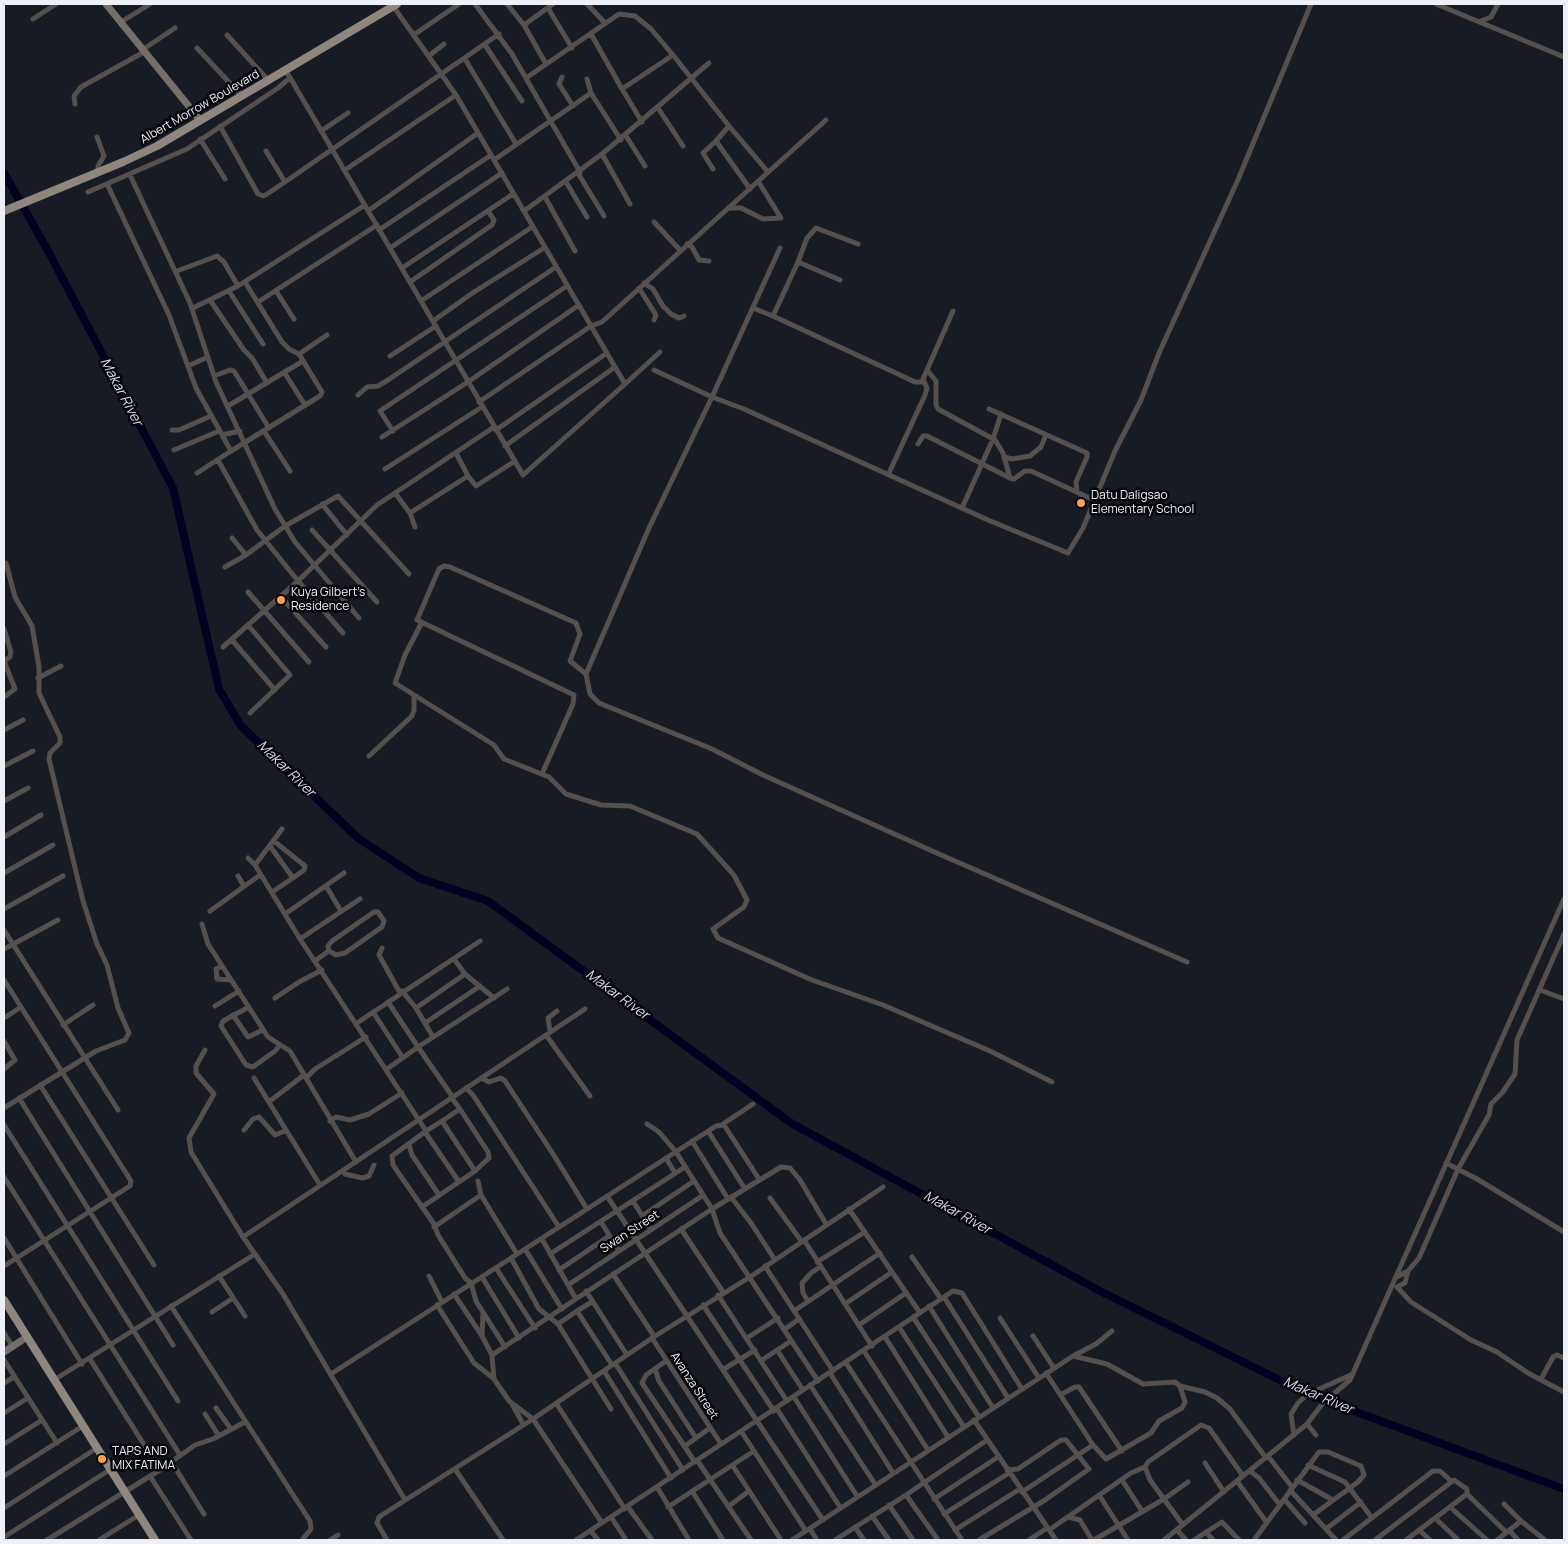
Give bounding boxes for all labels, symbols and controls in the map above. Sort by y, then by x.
street label: Albert Morrow Boulevard [138,67,262,147]
water label: Makar River [96,355,146,429]
place label: Datu Daligsao Elementary School [1091,489,1194,517]
marker: Datu Daligsao Elementary School [1075,497,1087,509]
place label: Kuya Gilbert’s Residence [291,586,365,614]
marker: Kuya Gilbert’s Residence [275,594,287,606]
water label: Makar River [253,737,319,801]
water label: Makar River [582,966,652,1024]
water label: Makar River [920,1188,994,1238]
street label: Swan Street [598,1208,662,1256]
street label: Avanza Street [667,1350,721,1422]
water label: Makar River [1281,1374,1355,1418]
place label: TAPS AND MIX FATIMA [112,1445,175,1473]
marker: TAPS AND MIX FATIMA [96,1453,108,1465]

